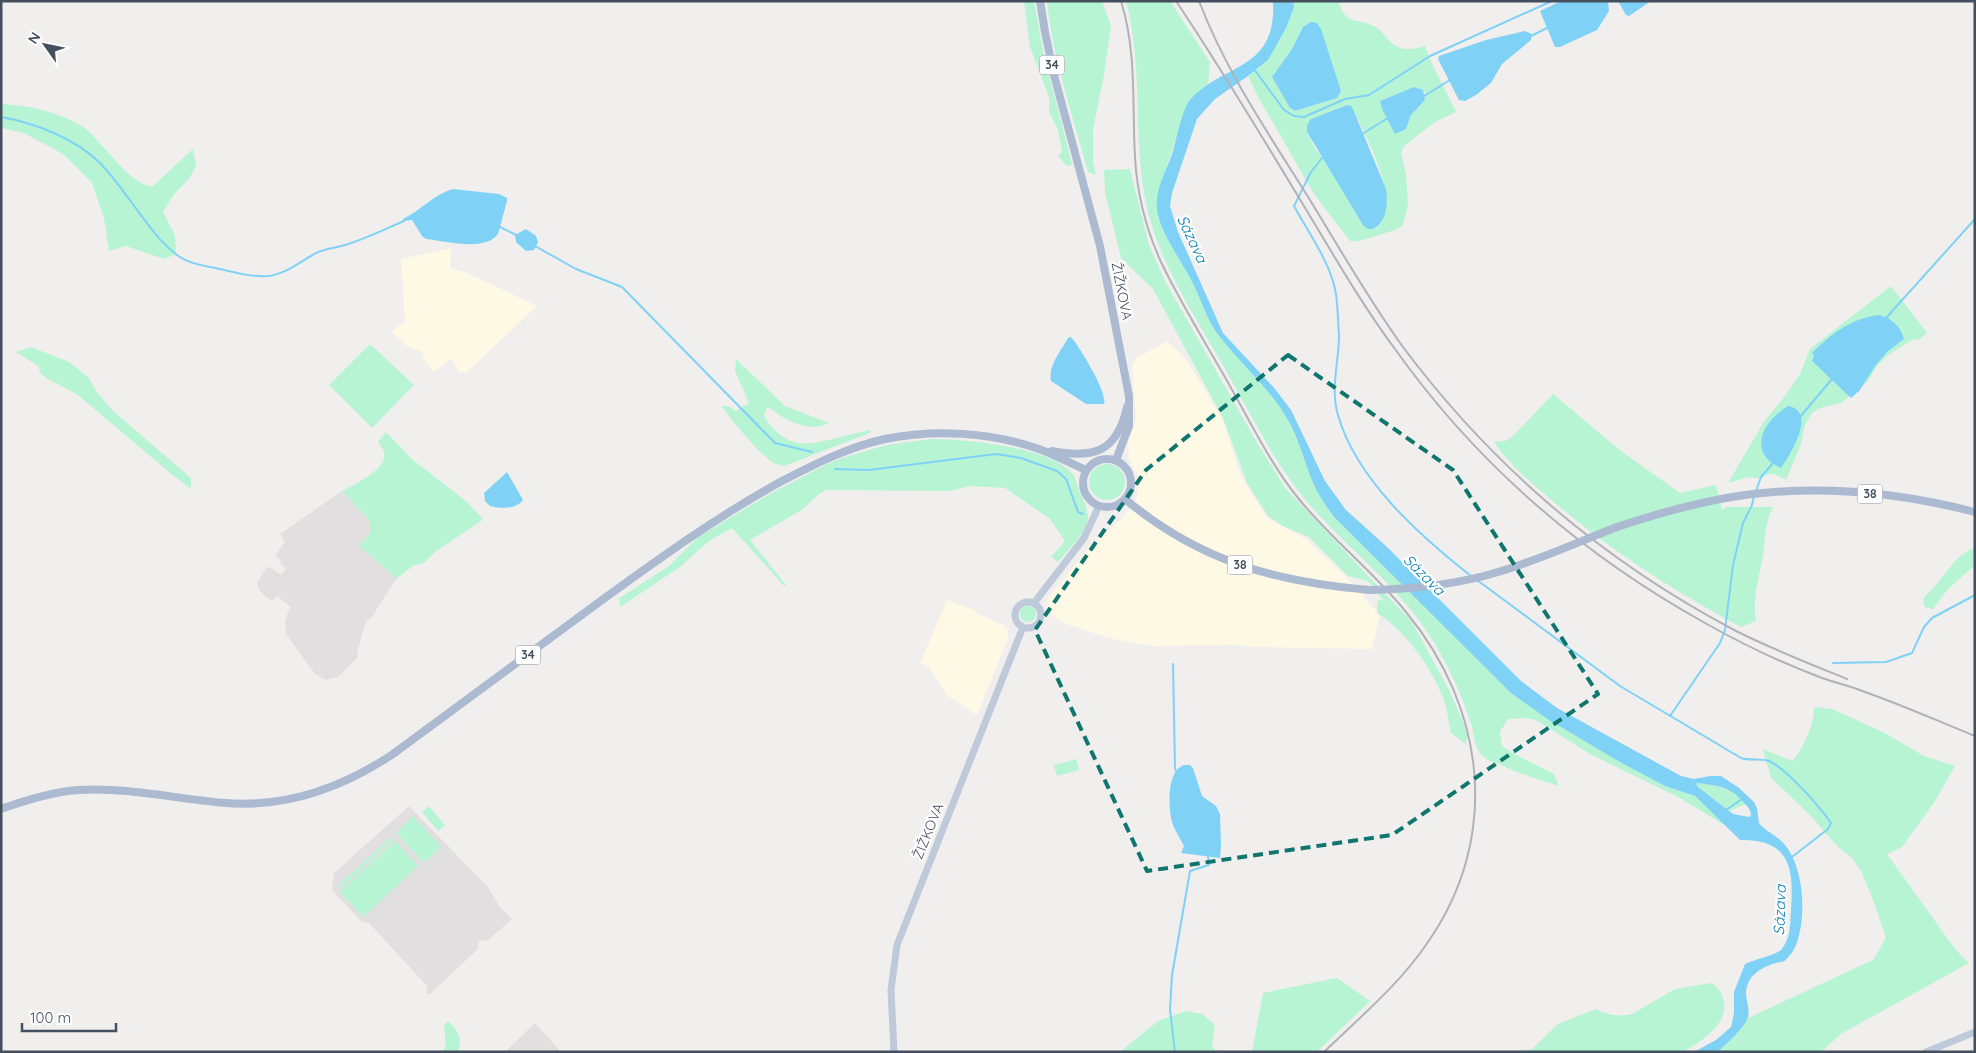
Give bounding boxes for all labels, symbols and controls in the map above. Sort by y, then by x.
north arrow [20,20,70,70]
text: N [24,29,44,47]
road number: 34 [1040,56,1064,74]
water label: Sázava [1173,212,1212,267]
street label: ŽIŽKOVA [1108,260,1136,322]
road number: 38 [1858,484,1882,504]
water label: Sázava [1400,550,1450,600]
road number: 38 [1228,556,1252,574]
road number: 34 [516,646,540,664]
street label: ŽIŽKOVA [909,800,947,862]
water label: Sázava [1769,883,1790,936]
scale bar [22,1000,116,1032]
text: 100 m [30,1008,71,1027]

